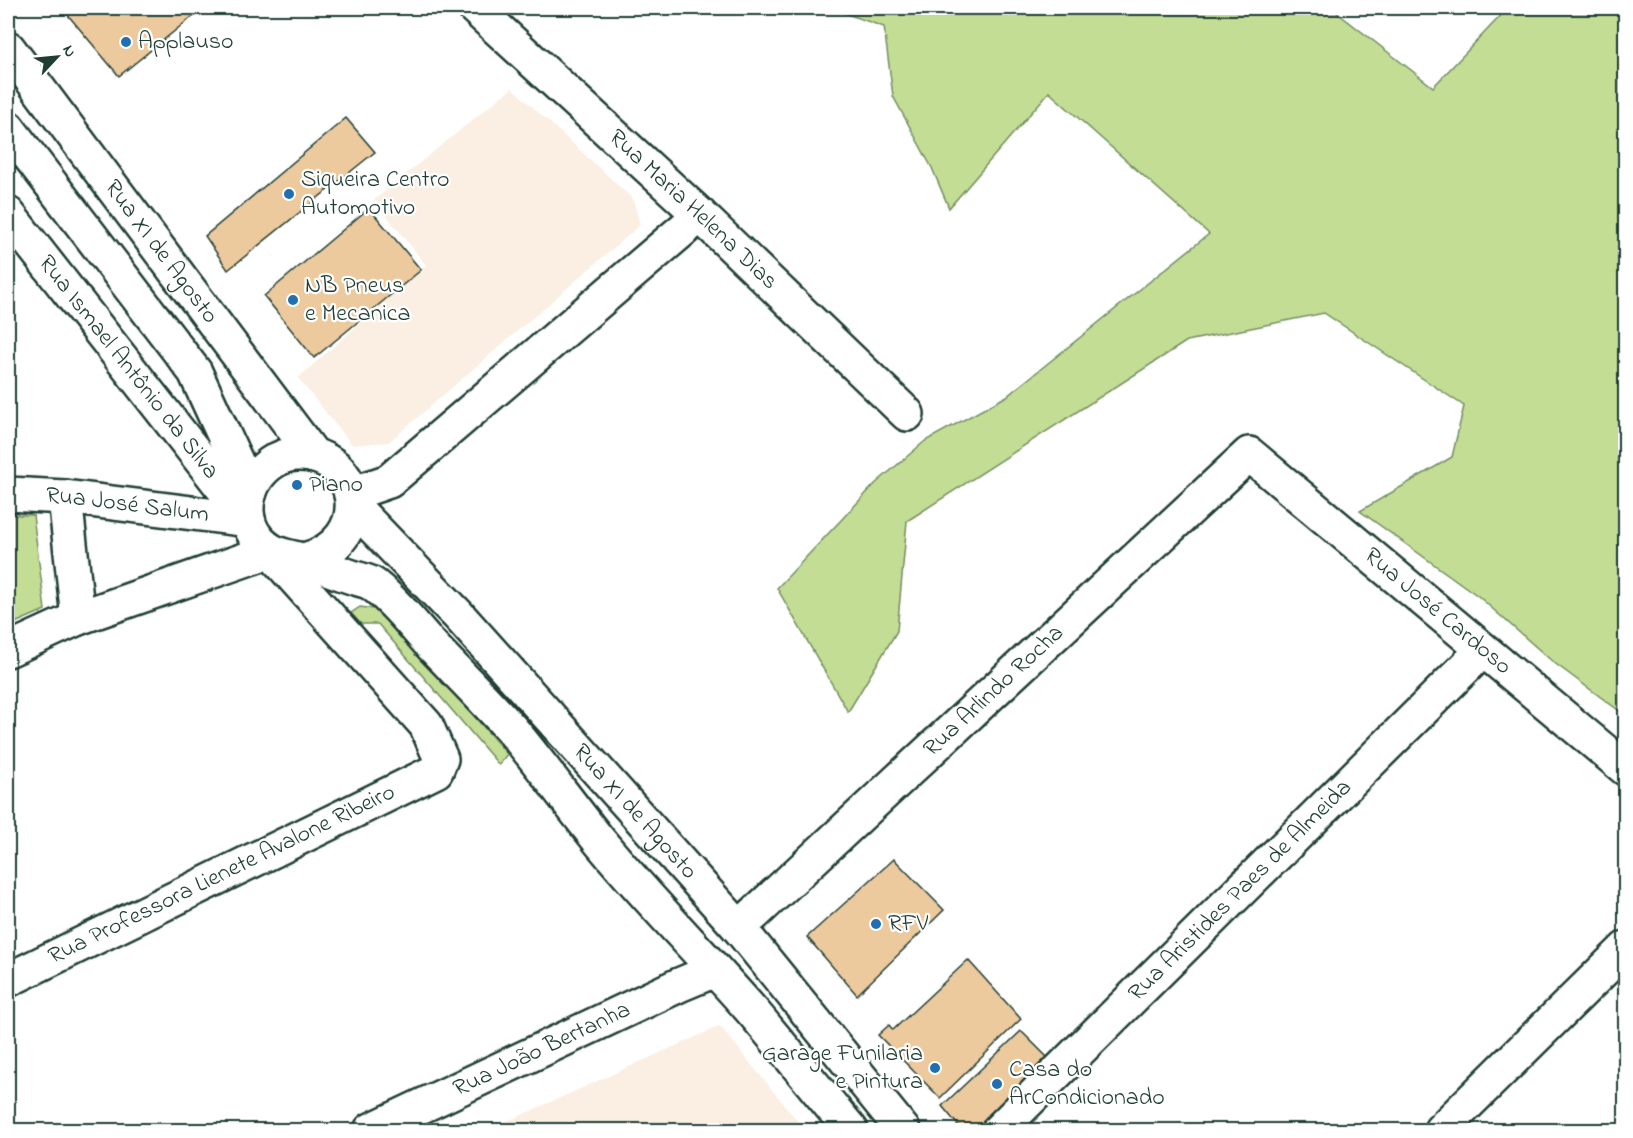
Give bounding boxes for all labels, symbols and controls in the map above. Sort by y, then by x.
place label: Applauso [138,25,234,60]
north arrow [27,27,87,87]
marker: Applauso [119,35,133,49]
text: N [56,41,82,62]
street label: Rua Maria Helena Dias [600,121,786,298]
place label: Siqueira Centro Automotivo [301,163,450,226]
street label: Rua XI de Agosto [95,172,227,332]
marker: Siqueira Centro Automotivo [282,187,296,201]
street label: Rua Ismael Antônio da Silva [29,248,227,487]
place label: NB Pneus e Mecanica [305,269,410,332]
marker: NB Pneus e Mecanica [286,293,300,307]
place label: Piano [309,468,363,503]
marker: Piano [290,478,304,492]
street label: Rua José Salum [45,479,211,532]
street label: Rua José Cardoso [1356,539,1519,684]
street label: Rua Arlindo Rocha [916,617,1072,766]
street label: Rua XI de Agosto [564,736,705,888]
street label: Rua Aristides Paes de Almeida [1120,771,1360,1010]
street label: Rua Professora Lienete Avalone Ribeiro [43,776,401,974]
place label: RFV [888,907,929,942]
marker: RFV [869,917,883,931]
street label: Rua João Bertanha [448,993,636,1106]
place label: Garage Funilaria e Pintura [762,1037,923,1100]
place label: Casa do ArCondicionado [1009,1053,1165,1116]
marker: Garage Funilaria e Pintura [928,1061,942,1075]
marker: Casa do ArCondicionado [990,1077,1004,1091]

